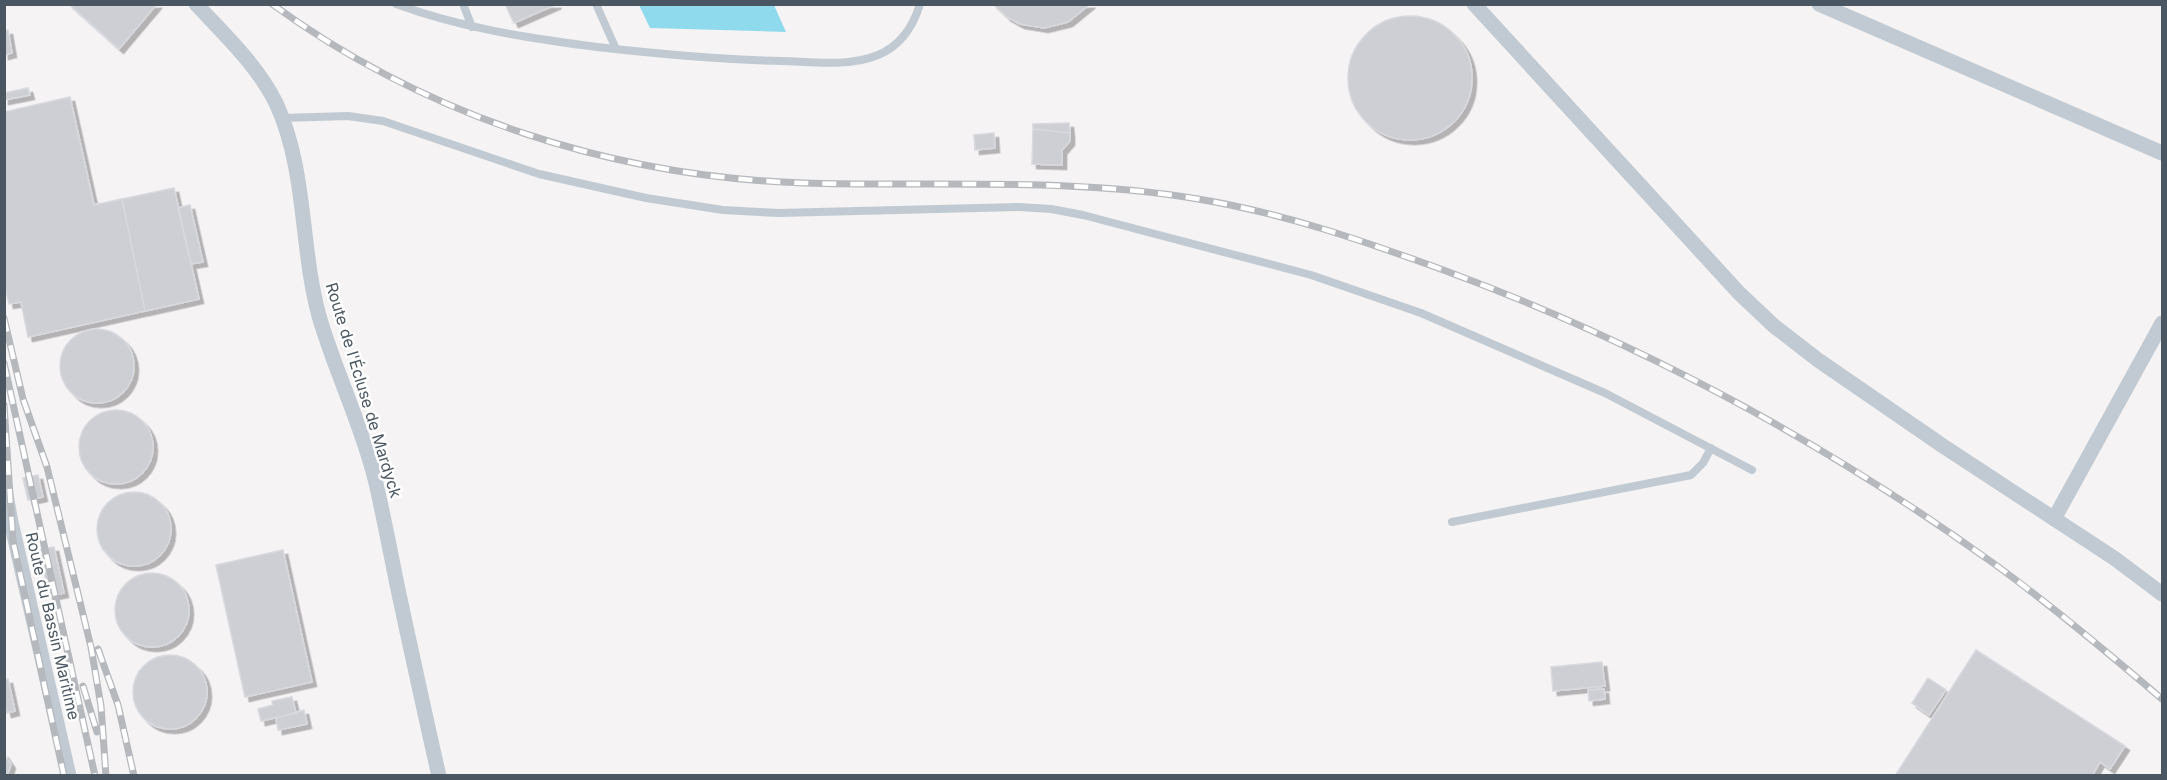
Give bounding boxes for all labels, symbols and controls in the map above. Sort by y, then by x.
street label: Route de l'Écluse de Mardyck [322,280,406,500]
street label: Route du Bassin Maritime [22,530,84,722]

